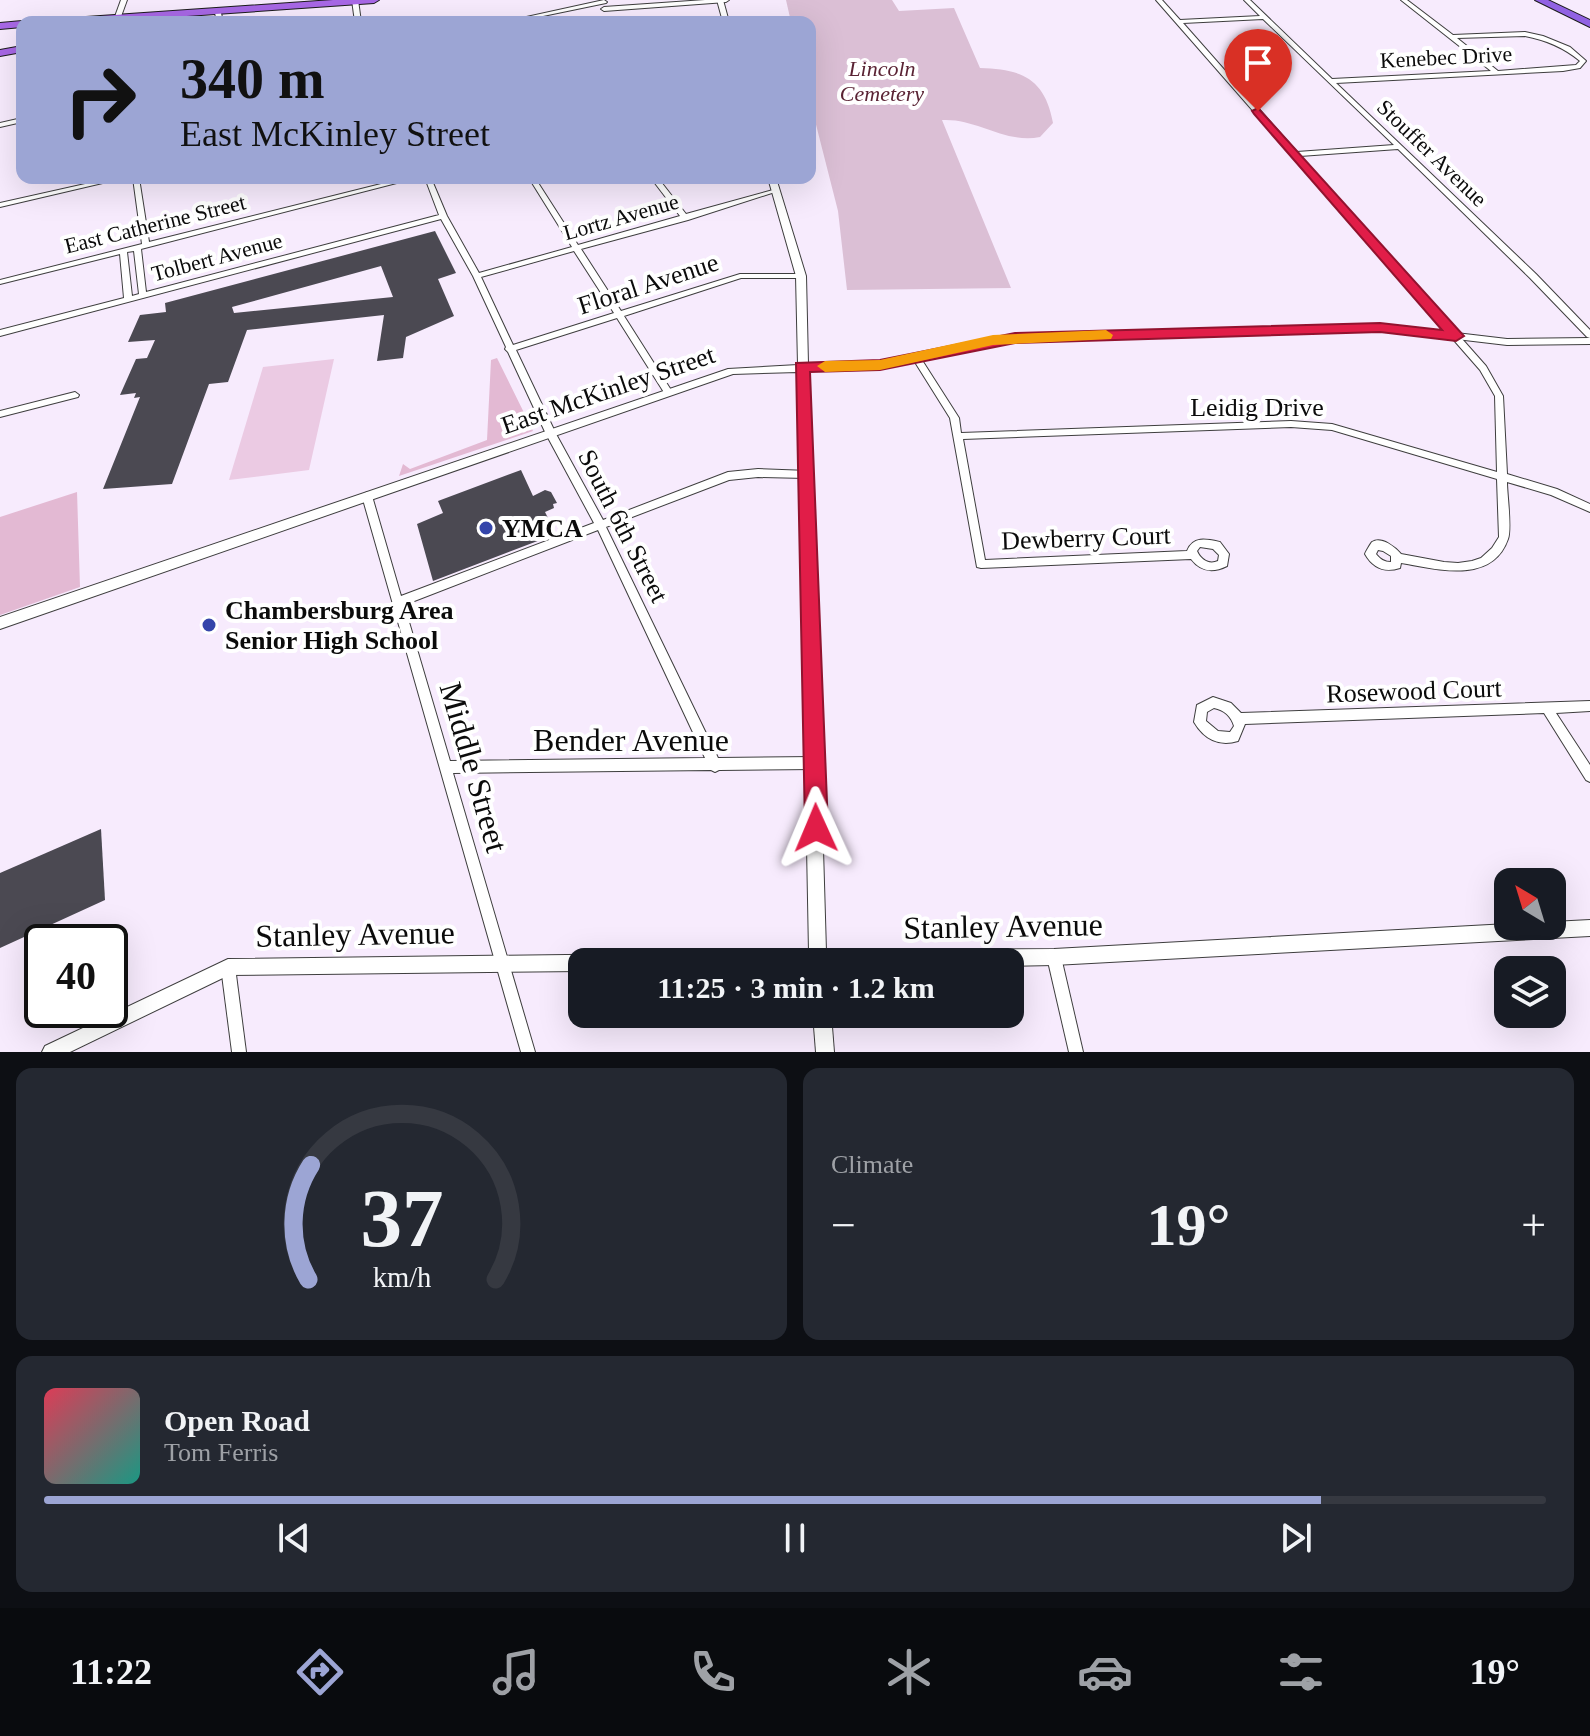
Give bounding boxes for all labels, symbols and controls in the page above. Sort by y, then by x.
pin [1224,29,1292,111]
icon: arrive [1236,41,1280,85]
street label: Kenebec Drive [1379,41,1513,73]
icon: right [48,48,152,152]
text: 340 m [180,48,325,110]
park label: Lincoln Cemetery [840,56,924,106]
street label: Stouffer Avenue [1372,94,1492,212]
text: East McKinley Street [180,114,490,154]
street label: East Catherine Street [62,189,248,259]
street label: Lortz Avenue [560,189,682,245]
street label: Tolbert Avenue [149,228,285,286]
street label: Floral Avenue [574,248,722,320]
street label: East McKinley Street [497,340,719,440]
street label: Leidig Drive [1190,393,1324,422]
street label: South 6th Street [572,445,674,608]
place label: YMCA [502,514,583,543]
marker: YMCA [477,519,495,537]
street label: Dewberry Court [1001,521,1172,555]
place label: Chambersburg Area Senior High School [225,596,453,655]
marker: Chambersburg Area Senior High School [200,616,218,634]
street label: Rosewood Court [1326,673,1503,709]
street label: Middle Street [433,678,515,856]
street label: Bender Avenue [533,722,729,758]
position arrow [774,786,858,870]
north arrow [1494,868,1566,940]
map controls [1494,868,1566,1028]
street label: Stanley Avenue [903,906,1103,946]
street label: Stanley Avenue [255,914,455,954]
speed limit sign: 40 [24,924,128,1028]
button: layers [1494,956,1566,1028]
text: 11:25 · 3 min · 1.2 km [657,971,935,1004]
text: Climate [831,1150,913,1179]
text: 37 [360,1172,443,1264]
text: 19° [1147,1192,1231,1258]
text: − [831,1201,856,1250]
text: + [1521,1201,1546,1250]
text: km/h [372,1262,431,1293]
text: Open Road [164,1404,310,1437]
text: Tom Ferris [164,1438,278,1467]
icon: previous [272,1516,316,1560]
icon: pause [773,1516,817,1560]
icon: next [1274,1516,1318,1560]
icon: directions [292,1644,348,1700]
icon: music [488,1644,544,1700]
icon: phone [685,1644,741,1700]
icon: climate [881,1644,937,1700]
icon: car [1077,1644,1133,1700]
icon: filters [1273,1644,1329,1700]
text: 11:22 [70,1652,152,1692]
text: 19° [1469,1652,1520,1692]

